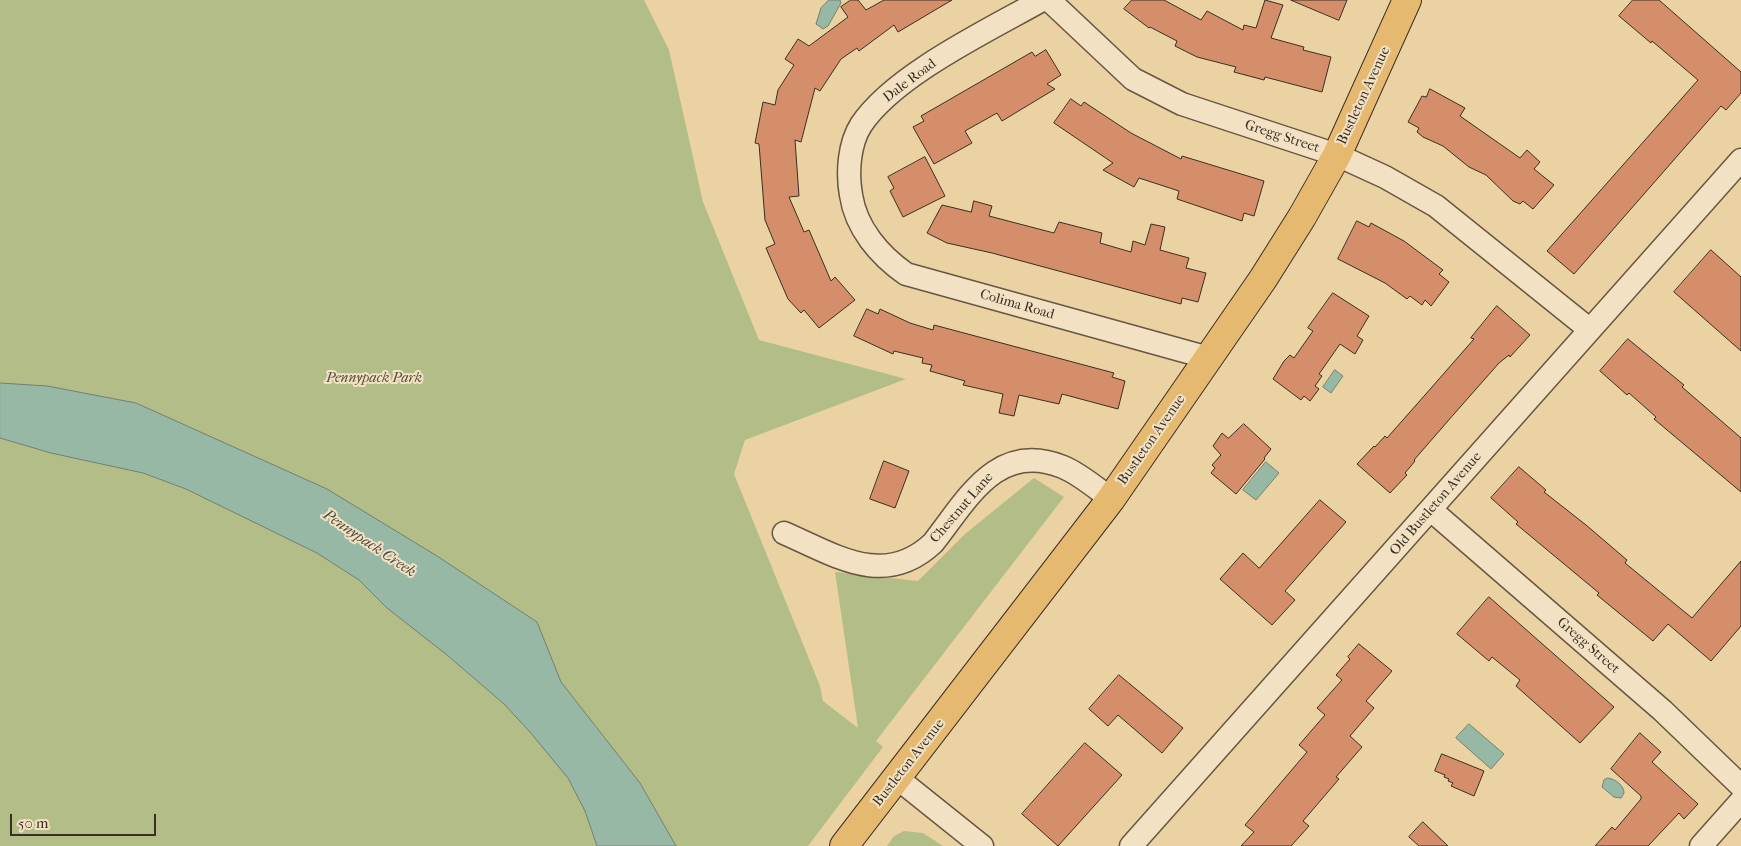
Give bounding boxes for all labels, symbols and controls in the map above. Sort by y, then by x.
street label: Bustleton Avenue [1334,44,1394,148]
street label: Dale Road [880,56,940,106]
street label: Gregg Street [1242,117,1322,157]
street label: Colima Road [978,286,1056,324]
park label: Pennypack Park [326,371,422,387]
street label: Bustleton Avenue [1115,392,1189,488]
street label: Old Bustleton Avenue [1386,449,1486,559]
street label: Chestnut Lane [927,469,997,547]
water label: Pennypack Creek [319,506,419,582]
street label: Gregg Street [1553,614,1623,678]
street label: Bustleton Avenue [870,716,948,810]
scale bar [12,804,159,836]
text: 50 m [18,814,48,832]

